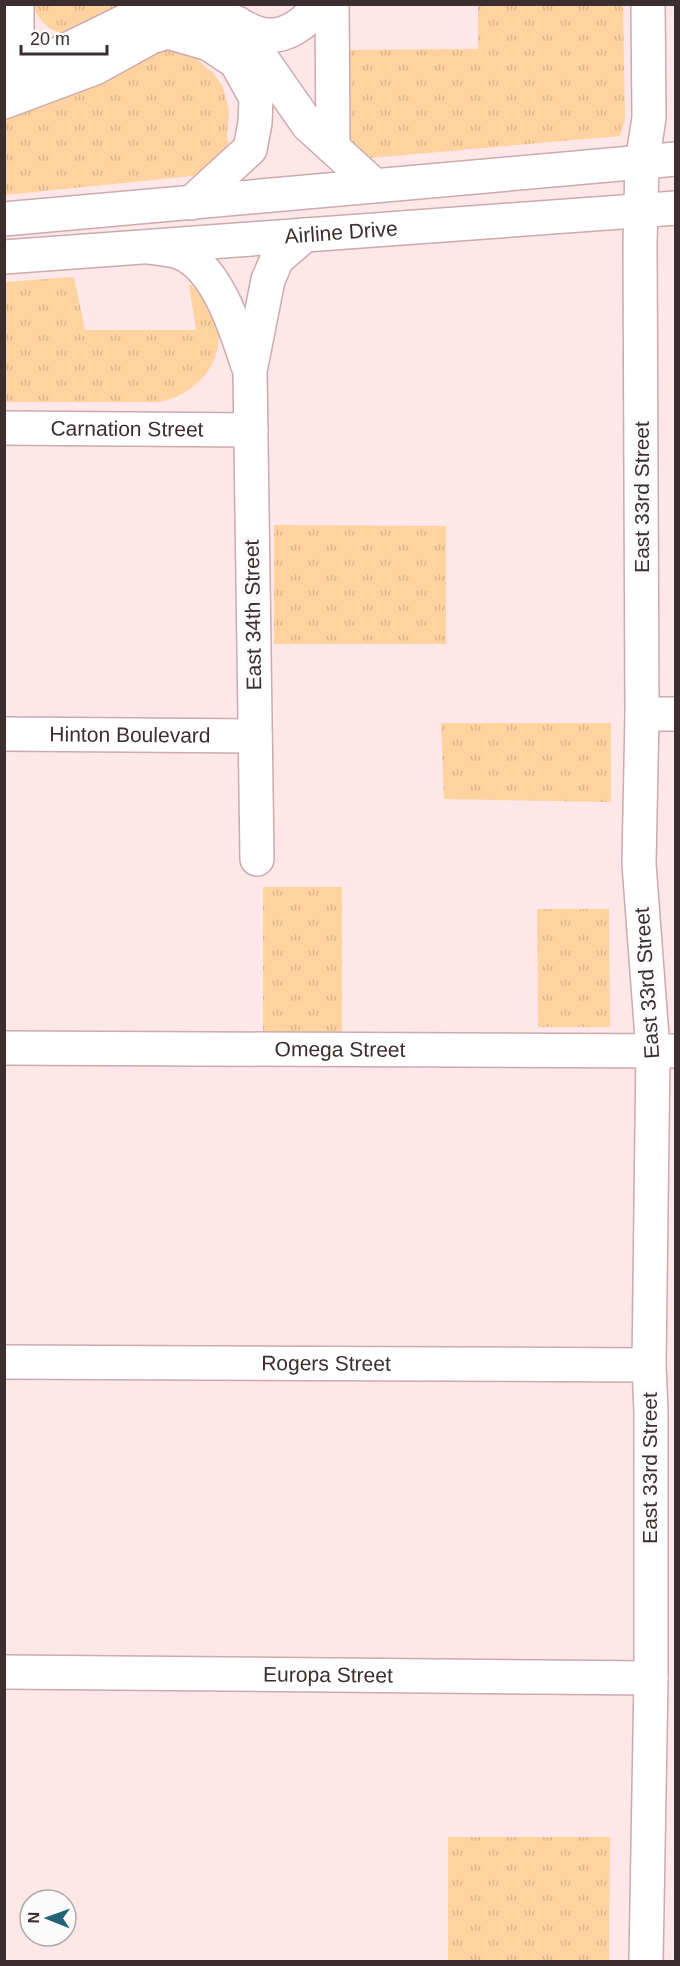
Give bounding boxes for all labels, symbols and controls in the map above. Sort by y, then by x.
scale bar [21,18,106,56]
text: 20 m [30,29,70,49]
street label: Airline Drive [284,216,398,248]
street label: Carnation Street [50,416,204,441]
street label: East 33rd Street [630,421,653,573]
street label: East 34th Street [240,539,265,690]
street label: Hinton Boulevard [49,722,211,747]
street label: East 33rd Street [630,906,663,1060]
street label: Omega Street [275,1037,406,1061]
street label: Rogers Street [261,1351,391,1375]
street label: East 33rd Street [638,1392,661,1544]
street label: Europa Street [263,1662,393,1687]
north arrow [18,1888,78,1948]
text: N [25,1912,42,1924]

